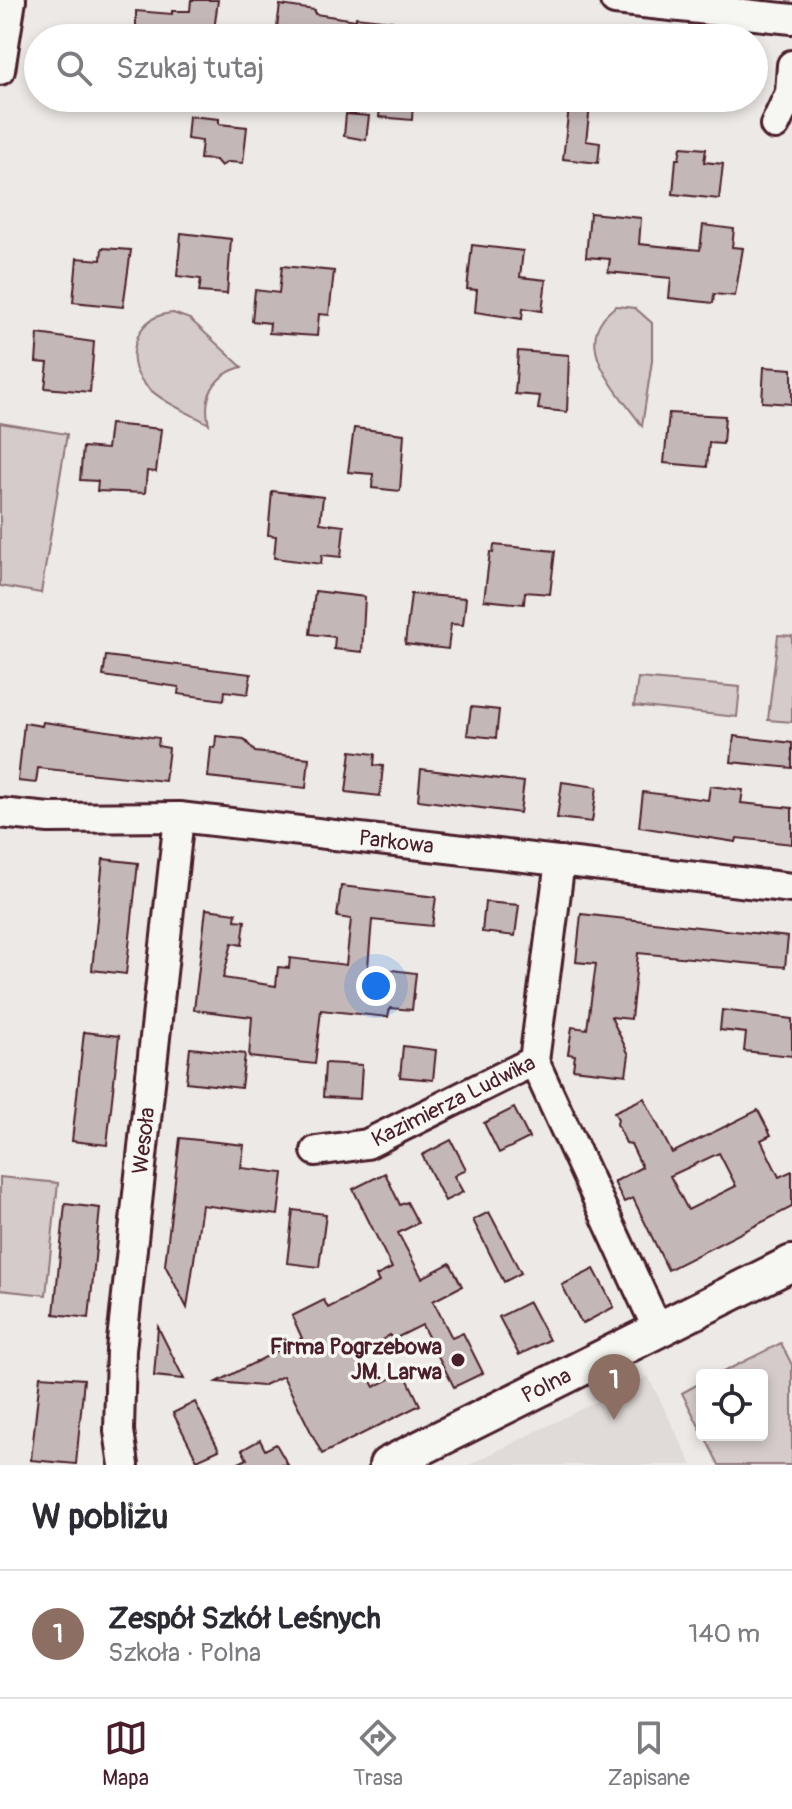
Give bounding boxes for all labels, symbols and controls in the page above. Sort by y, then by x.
search box [24,24,768,112]
icon: search [52,46,96,90]
text: Szukaj tutaj [116,50,264,87]
street label: Parkowa [357,824,435,860]
your location [356,966,396,1006]
street label: Kazimierza Ludwika [367,1049,540,1154]
street label: Wesoła [126,1106,161,1175]
place label: Firma Pogrzebowa JM. Larwa [270,1333,442,1386]
marker: Firma Pogrzebowa JM. Larwa [449,1351,467,1369]
pin: 1 [588,1354,640,1420]
street label: Polna [517,1361,576,1410]
map controls [696,1369,768,1441]
button: locate [696,1369,768,1441]
text: W pobliżu [32,1496,168,1539]
text: Zespół Szkół Leśnych [108,1600,381,1637]
text: 1 [53,1618,63,1650]
text: 140 m [688,1618,760,1650]
text: Szkoła · Polna [108,1637,261,1669]
tab: Mapa [102,1716,149,1792]
tab: Trasa [353,1716,403,1792]
tab: Zapisane [608,1716,690,1792]

